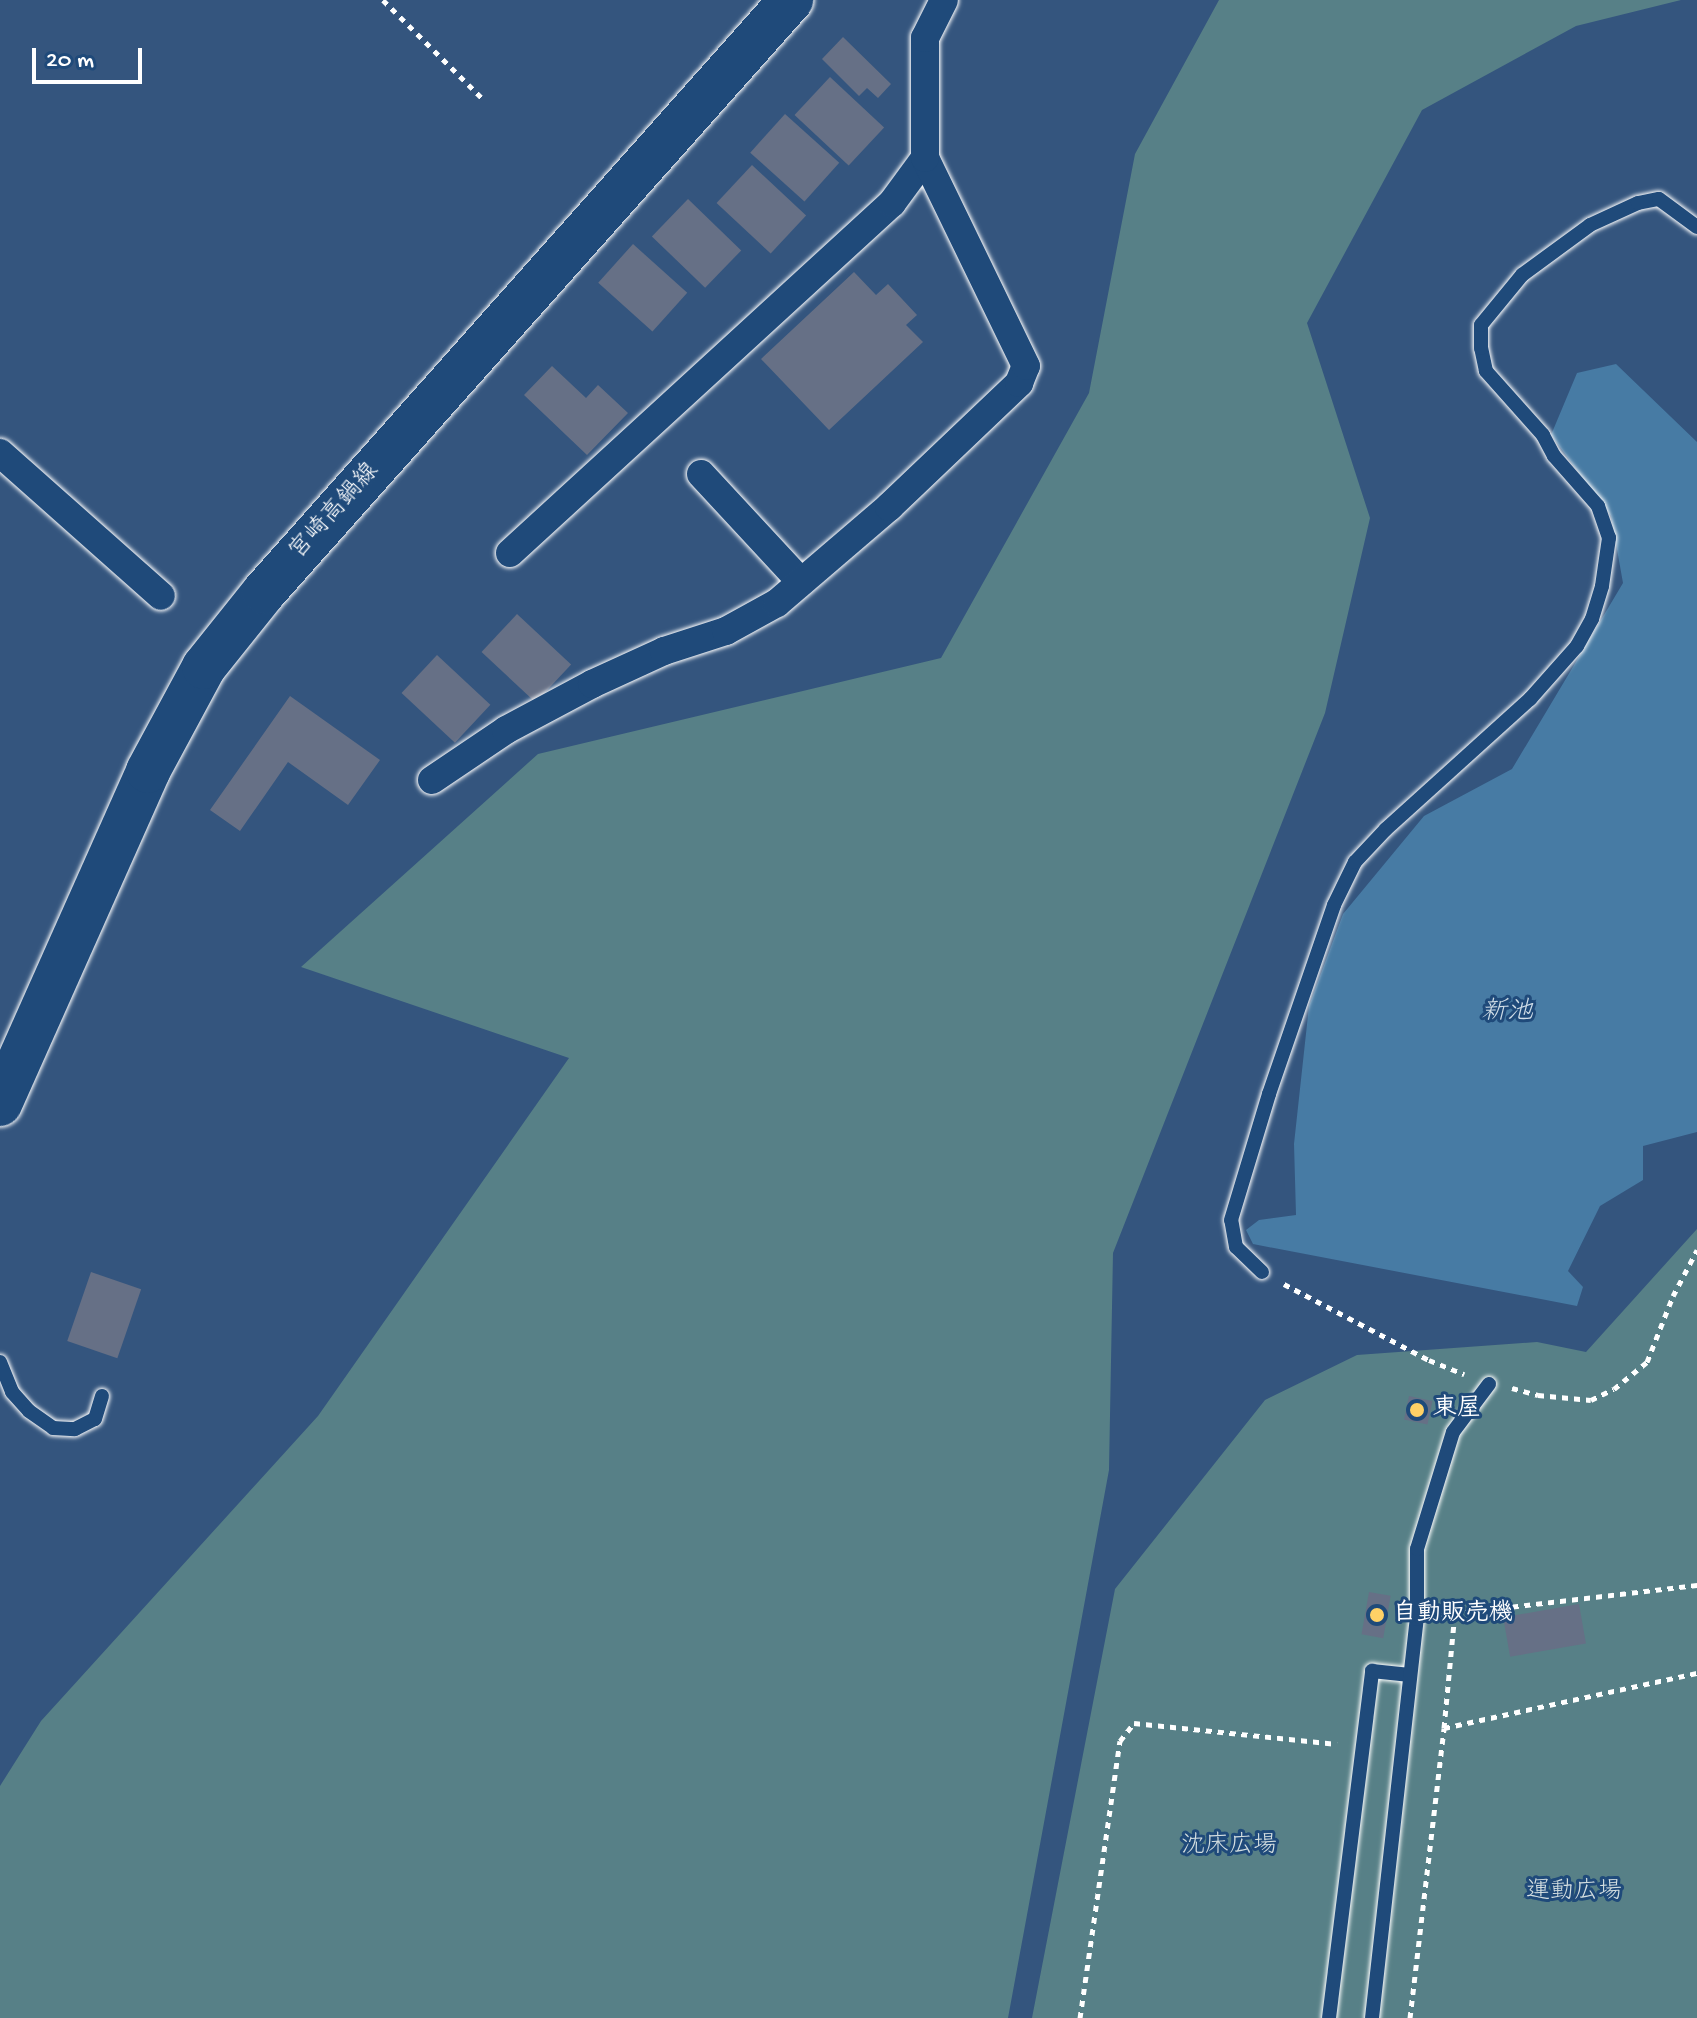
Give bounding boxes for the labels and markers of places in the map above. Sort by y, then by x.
place label: 東屋 [1433,1396,1481,1424]
marker: 東屋 [1408,1401,1426,1419]
place label: 自動販売機 [1393,1601,1513,1629]
marker: 自動販売機 [1368,1606,1386,1624]

